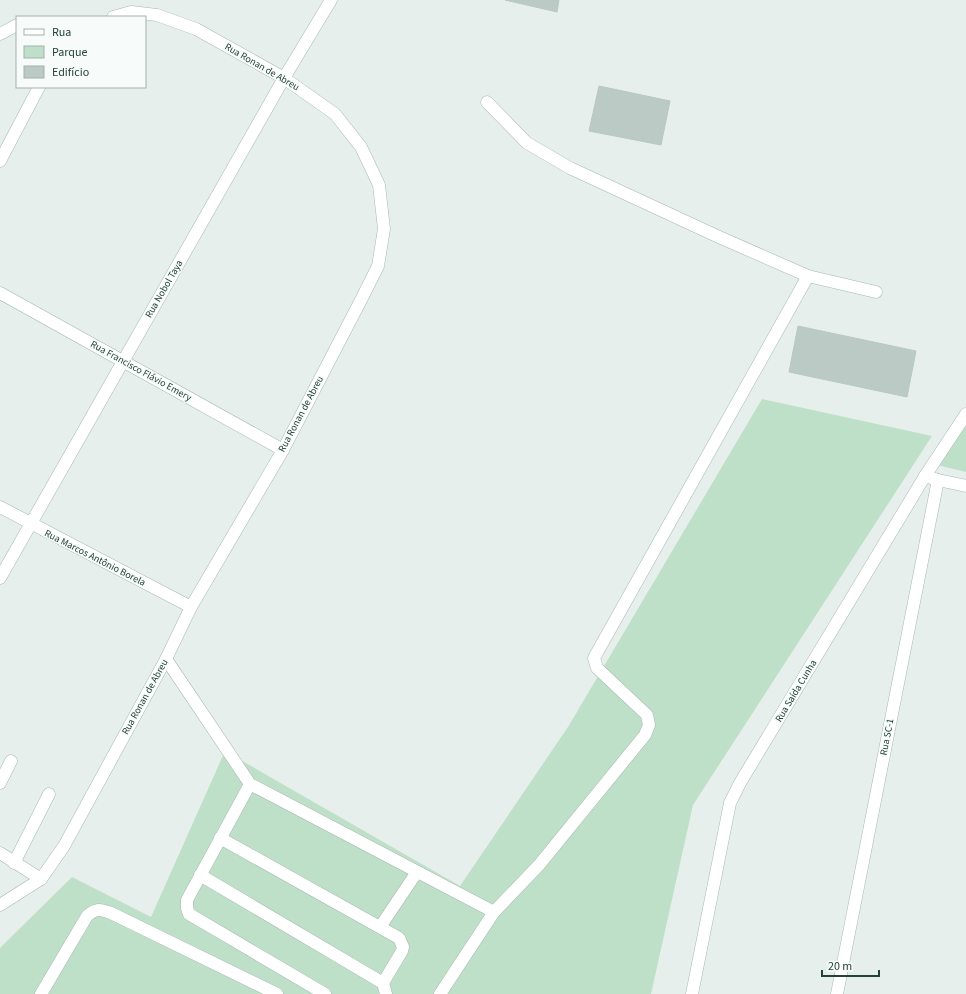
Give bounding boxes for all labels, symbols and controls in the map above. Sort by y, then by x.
legend [16,16,146,88]
text: Rua [52,24,71,41]
street label: Rua Ronan de Abreu [222,40,302,94]
text: Parque [52,44,88,61]
text: Edifício [52,64,89,81]
street label: Rua Nobol Taya [142,257,186,321]
street label: Rua Francisco Flávio Emery [88,337,194,405]
street label: Rua Ronan de Abreu [275,373,327,455]
street label: Rua Marcos Antônio Borela [42,526,148,590]
street label: Rua Ronan de Abreu [118,657,172,737]
street label: Rua Saída Cunha [772,657,820,725]
street label: Rua SC-1 [877,717,897,757]
scale bar [822,952,879,978]
text: 20 m [828,958,852,975]

